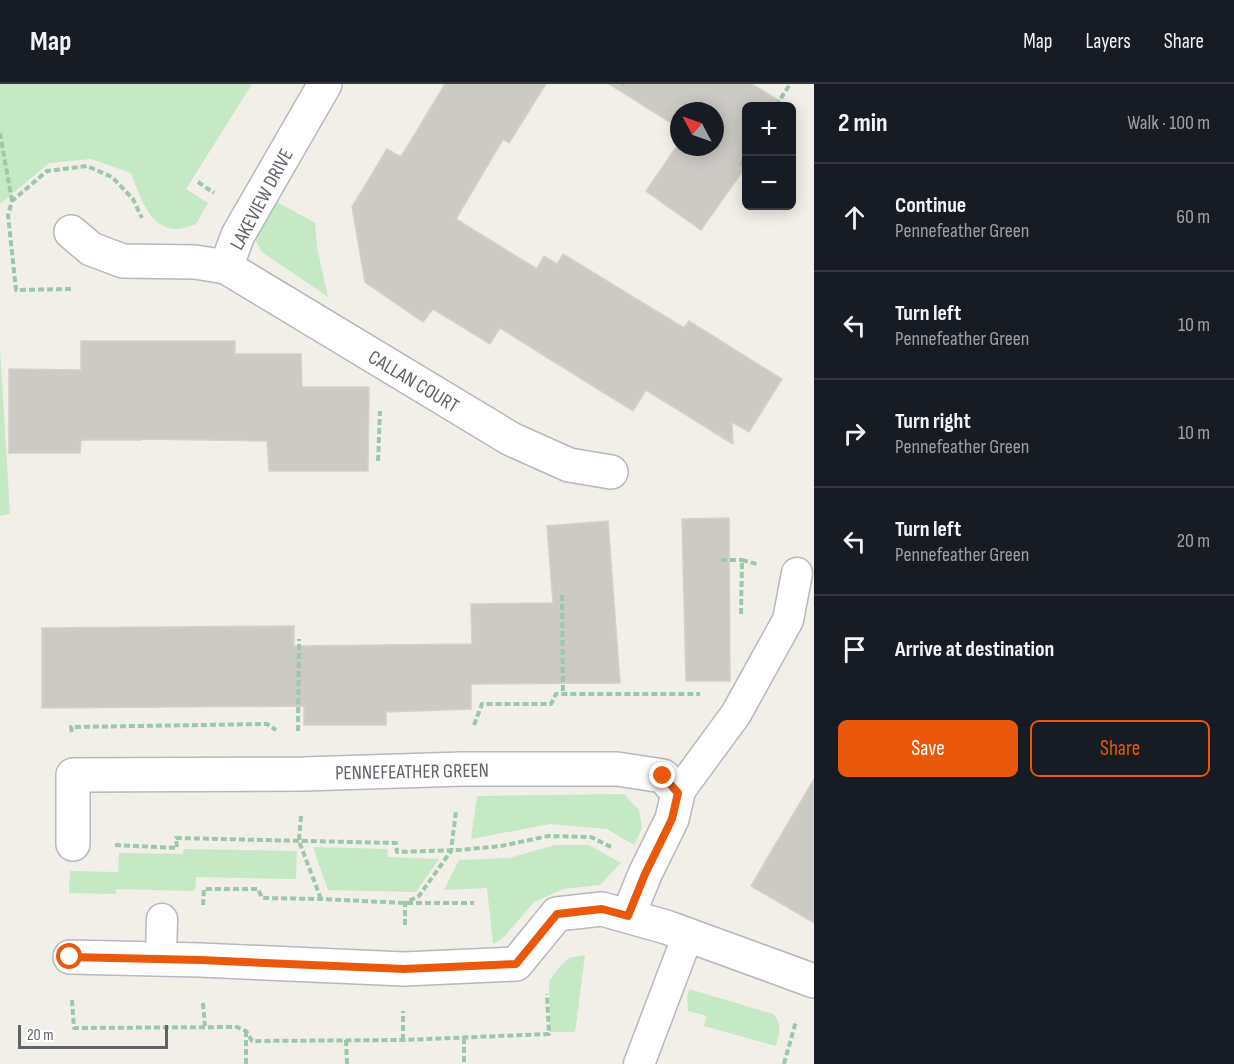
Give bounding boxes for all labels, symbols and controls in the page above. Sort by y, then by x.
text: Map [30,25,71,58]
text: Map [1023,29,1052,54]
text: Layers [1085,29,1131,54]
text: Share [1164,29,1204,54]
north arrow [670,102,724,156]
map controls [742,102,796,210]
button: + [742,102,796,156]
text: 2 min [838,108,888,139]
text: Walk · 100 m [1127,111,1210,135]
street label: LAKEVIEW DRIVE [225,145,299,254]
button: − [742,156,796,210]
text: Continue [895,192,966,219]
icon: ahead [838,201,871,234]
text: 60 m [1176,205,1210,229]
text: Pennefeather Green [895,219,1029,243]
text: Turn left [895,300,961,327]
icon: left [838,309,871,342]
text: 10 m [1178,313,1210,337]
text: Pennefeather Green [895,327,1029,351]
street label: CALLAN COURT [364,345,463,418]
text: Turn right [895,408,971,435]
icon: right [838,417,871,450]
text: 10 m [1178,421,1210,445]
text: Pennefeather Green [895,435,1029,459]
text: Turn left [895,516,961,543]
icon: left [838,525,871,558]
text: 20 m [1177,529,1210,553]
text: Pennefeather Green [895,543,1029,567]
icon: arrive [838,633,871,666]
text: Arrive at destination [895,636,1054,663]
button: Save [838,720,1018,777]
button: Share [1030,720,1210,777]
street label: PENNEFEATHER GREEN [335,759,489,785]
route end [649,762,675,788]
route start [56,943,82,969]
scale bar [18,1022,168,1050]
text: 20 m [27,1026,54,1045]

